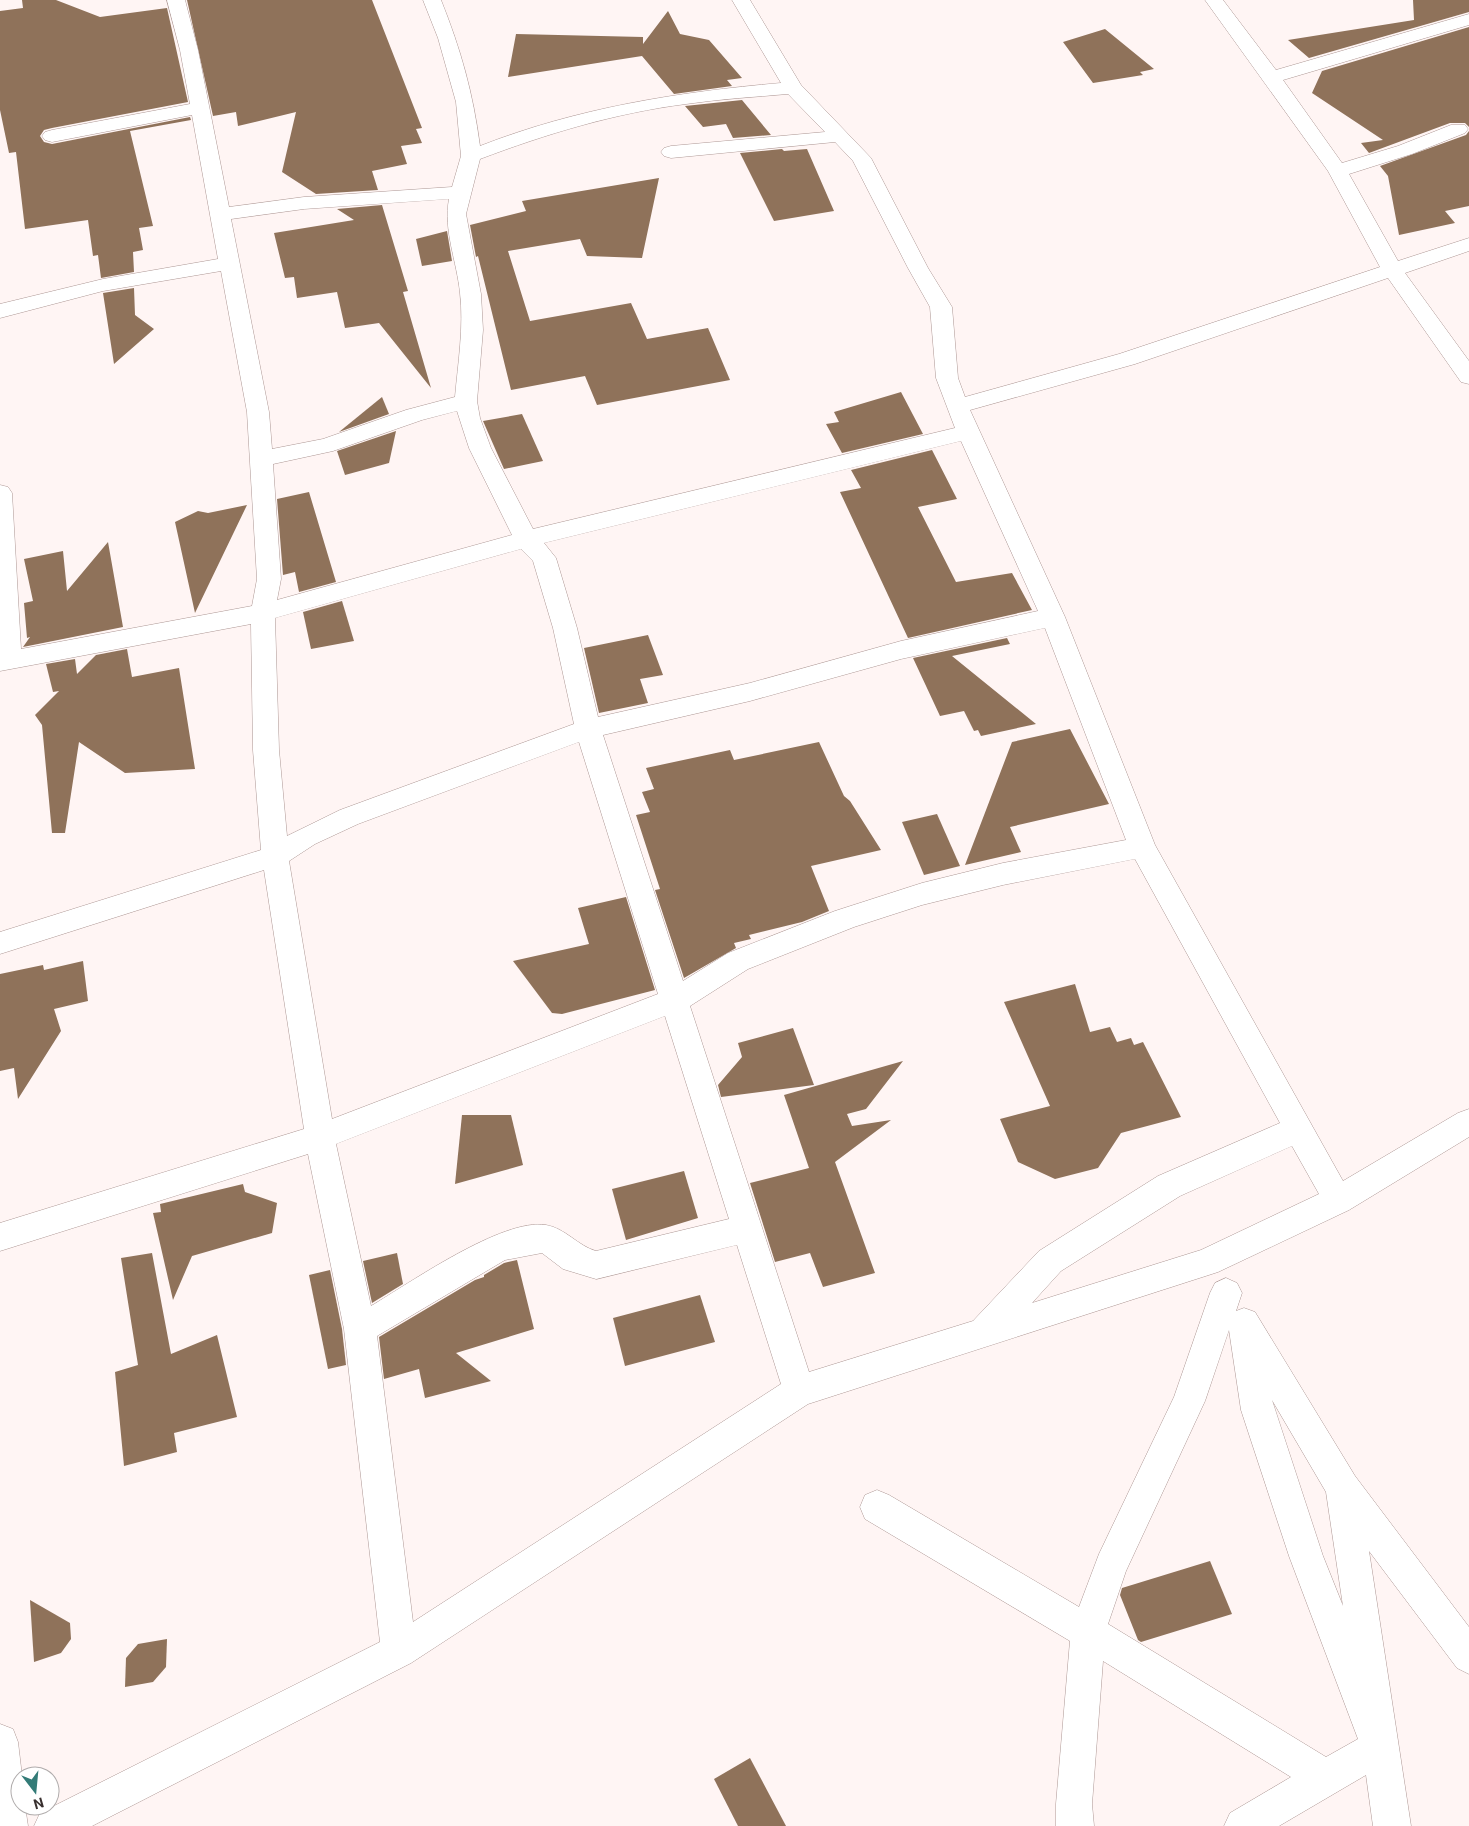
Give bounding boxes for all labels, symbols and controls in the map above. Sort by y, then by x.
north arrow [10,1766,60,1816]
text: N [32,1794,46,1813]

